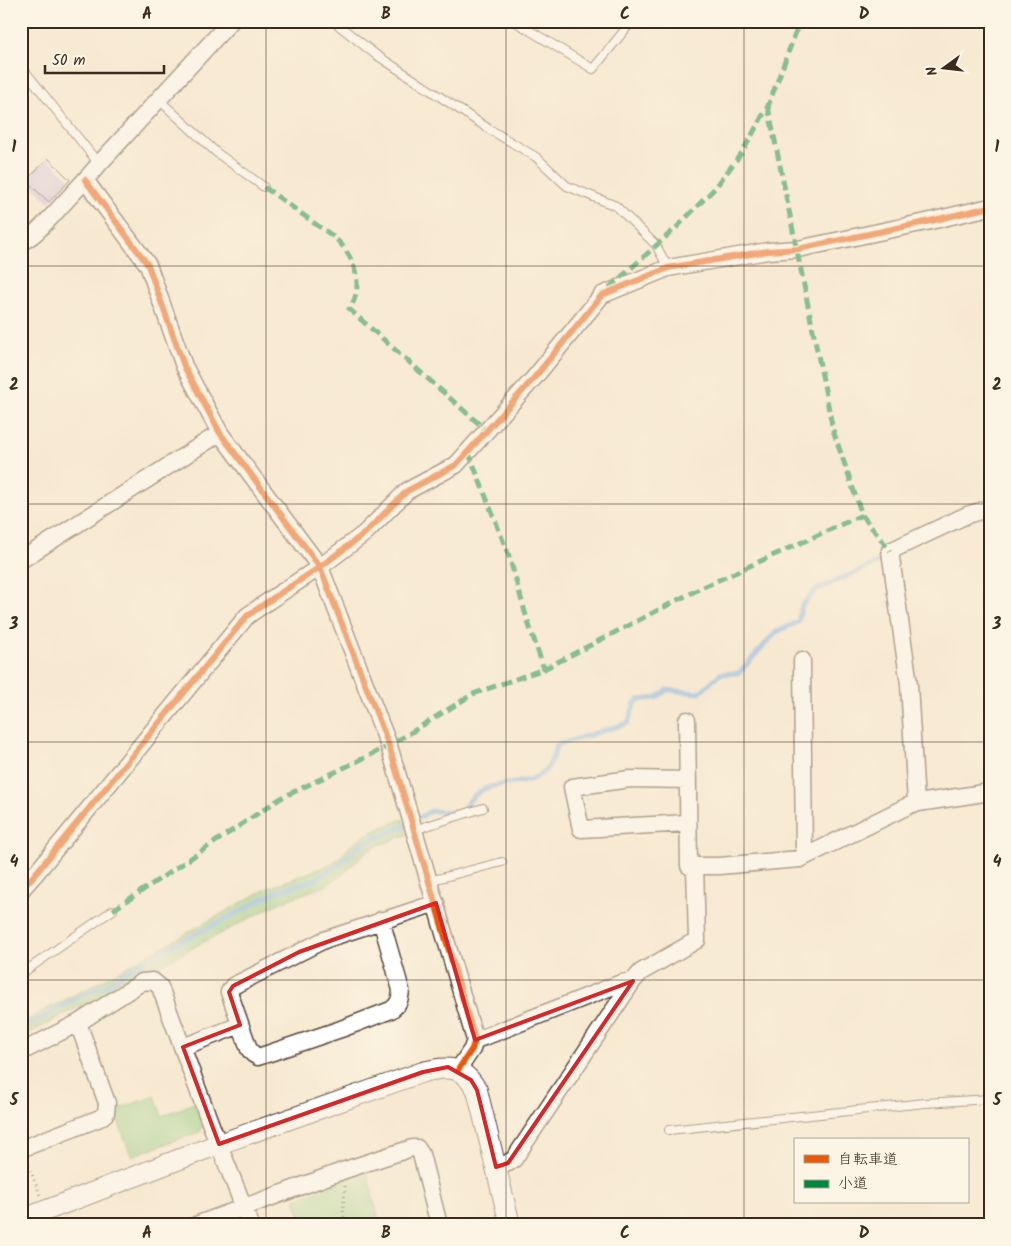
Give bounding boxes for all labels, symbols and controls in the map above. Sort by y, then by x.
text: A [142,2,152,27]
text: B [381,2,391,27]
text: C [620,2,630,27]
text: D [859,2,870,27]
scale bar [45,42,164,74]
north arrow [918,42,968,92]
text: 50 m [52,49,86,73]
text: N [921,64,944,78]
text: 1 [12,135,17,160]
text: 1 [995,135,1000,160]
text: 2 [9,373,19,398]
text: 2 [992,373,1002,398]
text: 3 [9,612,19,637]
text: 3 [992,612,1002,637]
text: 4 [10,850,19,875]
text: 4 [993,850,1002,875]
text: 5 [9,1088,20,1113]
text: 5 [992,1088,1003,1113]
legend [794,1138,968,1204]
text: 自転車道 [838,1148,898,1172]
text: 小道 [838,1172,868,1196]
text: A [142,1221,152,1246]
text: B [381,1221,391,1246]
text: C [620,1221,630,1246]
text: D [859,1221,870,1246]

